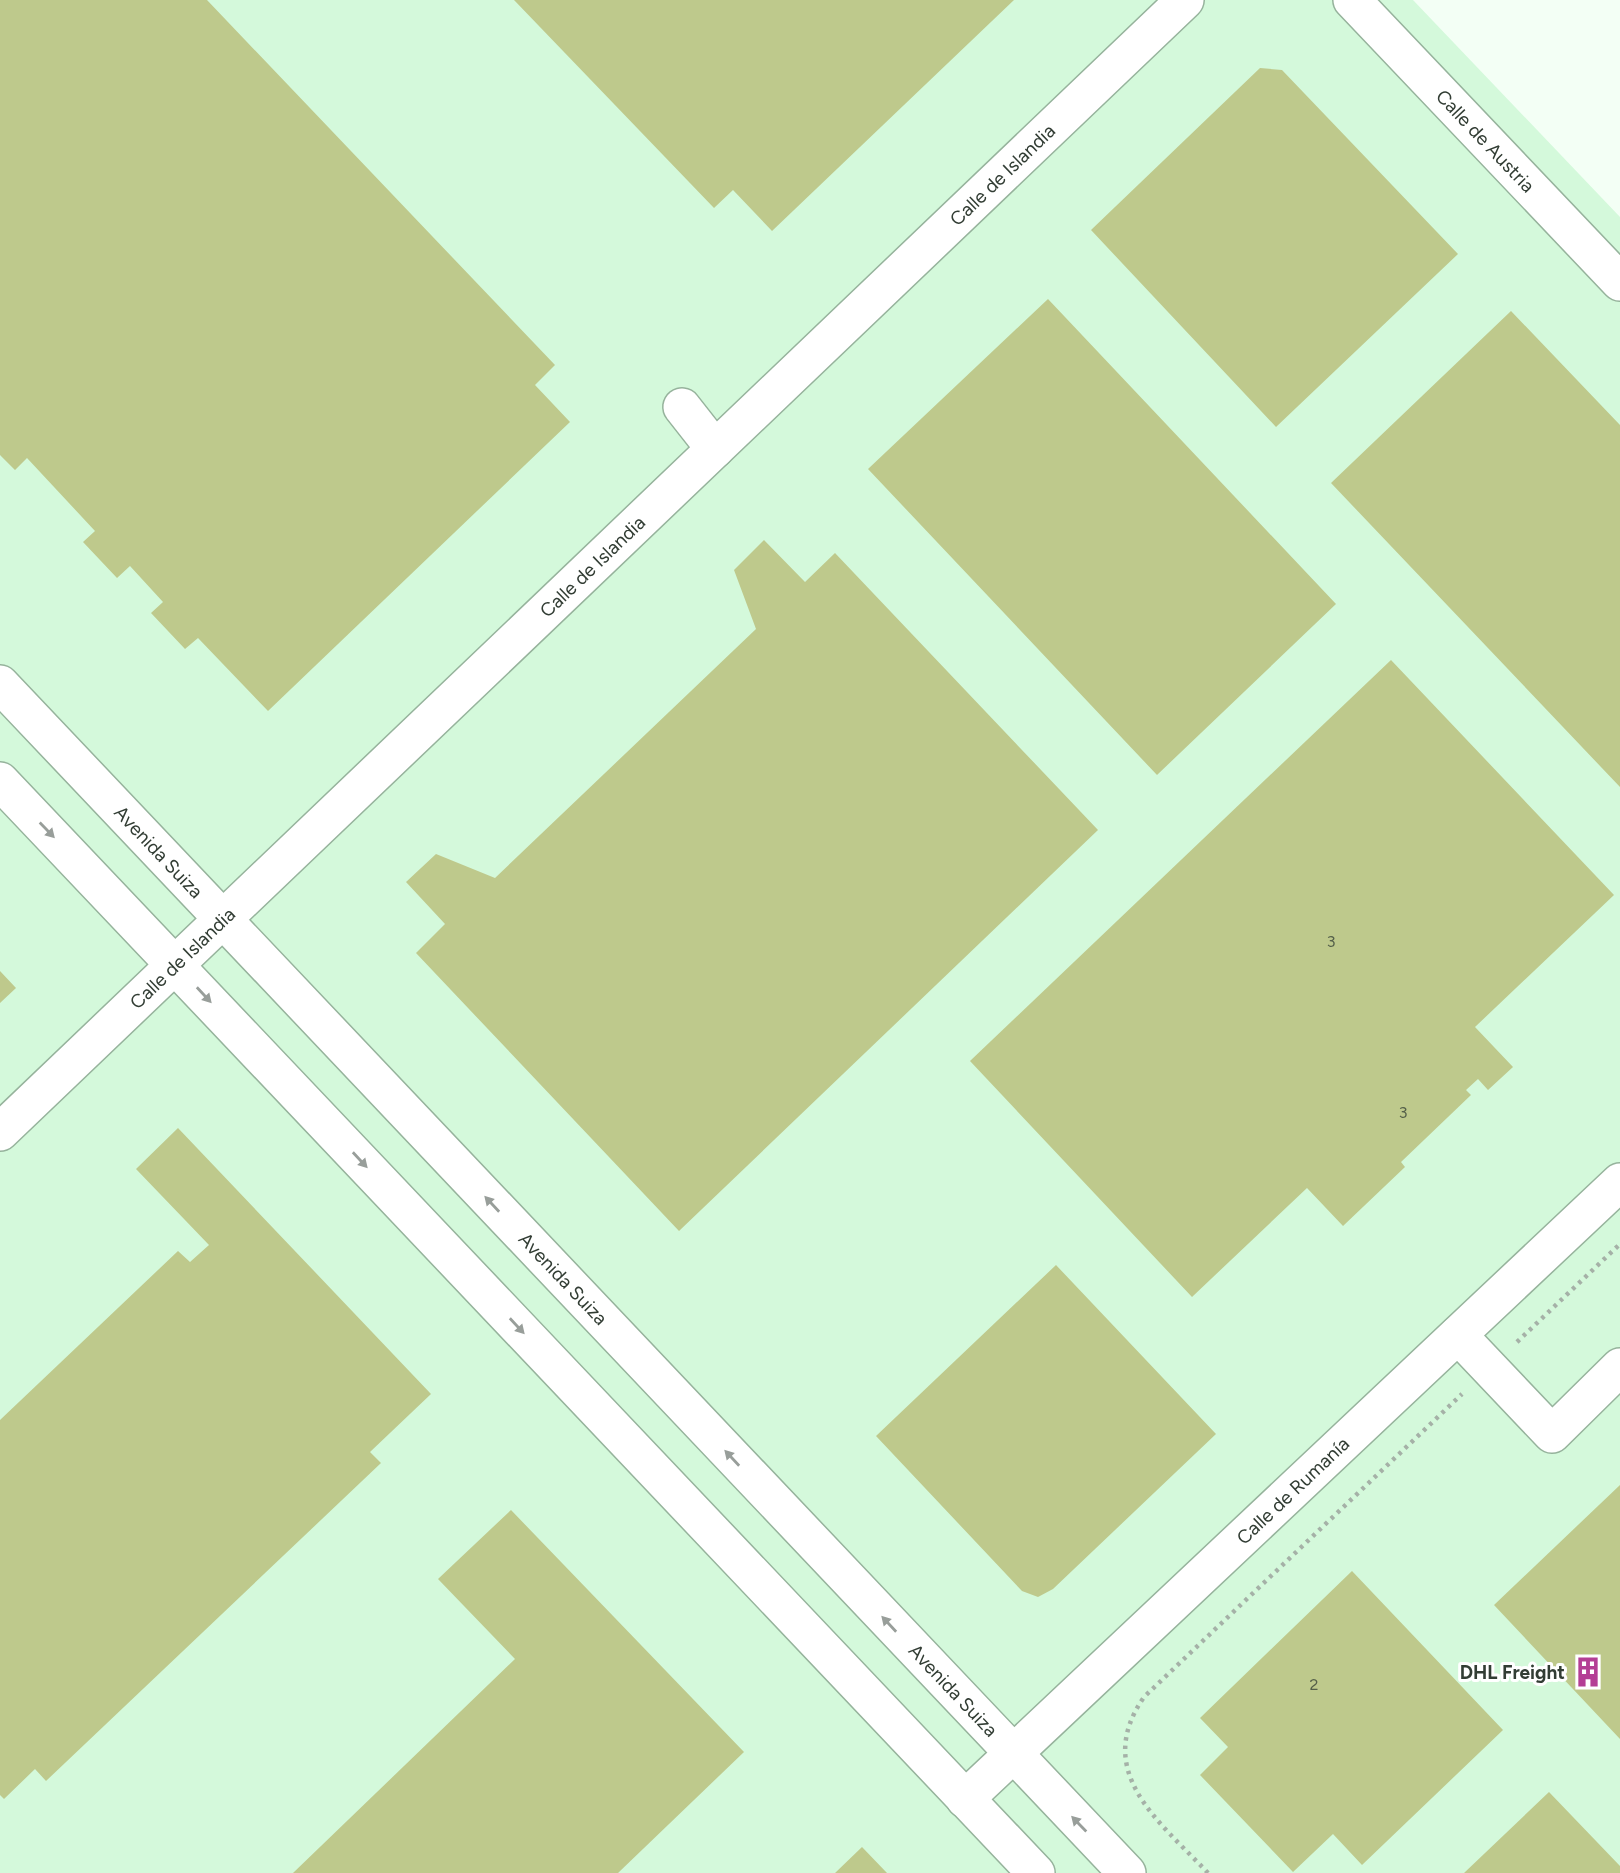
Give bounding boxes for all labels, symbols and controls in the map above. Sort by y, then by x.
street label: Calle de Austria [1431,85,1539,197]
street label: Calle de Islandia [945,119,1060,231]
street label: Calle de Islandia [535,511,650,622]
street label: Avenida Suiza [109,801,208,903]
one-way arrow [39,821,55,838]
street label: Calle de Islandia [125,903,240,1014]
house number: 3 [1327,932,1335,951]
one-way arrow [196,986,212,1003]
house number: 3 [1399,1103,1407,1122]
one-way arrow [352,1151,368,1168]
one-way arrow [485,1196,501,1213]
street label: Avenida Suiza [514,1228,612,1330]
one-way arrow [508,1317,524,1334]
street label: Calle de Rumanía [1232,1432,1354,1549]
one-way arrow [724,1450,741,1467]
one-way arrow [881,1616,897,1633]
street label: Avenida Suiza [904,1639,1002,1741]
building icon: DHL Freight [1571,1655,1605,1689]
place label: DHL Freight [1460,1661,1565,1684]
house number: 2 [1310,1675,1318,1694]
one-way arrow [1072,1816,1088,1833]

